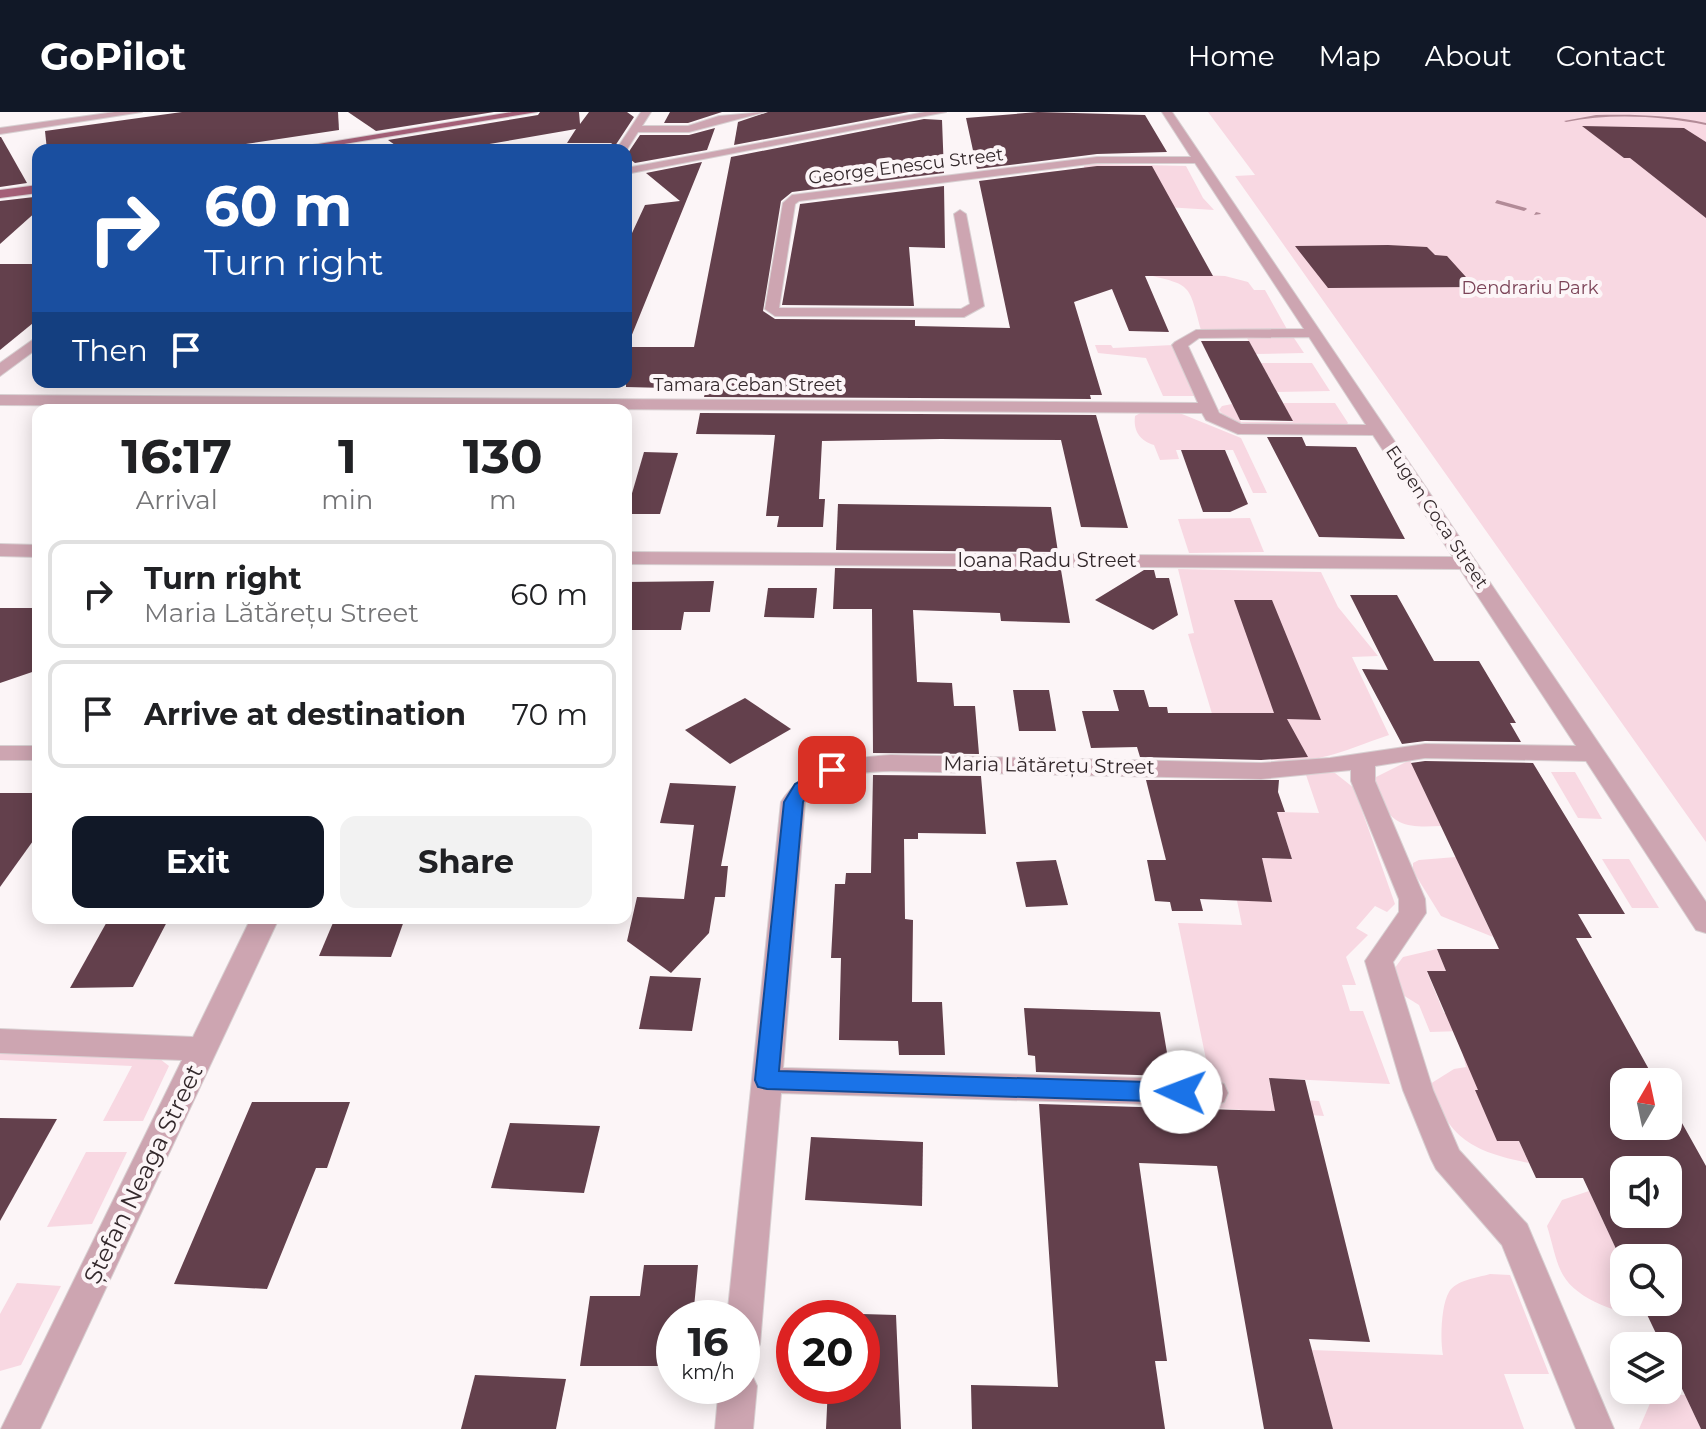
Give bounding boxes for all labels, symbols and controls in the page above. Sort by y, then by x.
text: GoPilot [40,33,186,80]
text: Home [1188,39,1275,73]
text: Map [1319,39,1381,73]
text: About [1425,39,1512,73]
text: Contact [1556,39,1666,73]
street label: George Enescu Street [807,143,1005,189]
text: 60 m [204,172,352,240]
icon: right [72,176,176,280]
text: Turn right [204,240,384,284]
park label: Dendrariu Park [1461,277,1599,299]
icon: arrive [164,328,208,372]
text: Then [72,332,148,369]
street label: Tamara Ceban Street [653,374,843,396]
text: 16:17 [121,427,232,485]
text: 1 [338,427,357,485]
text: 130 [463,427,543,485]
street label: Eugen Coca Street [1381,441,1493,593]
text: Arrival [136,484,218,516]
text: min [321,484,373,516]
text: m [489,484,516,516]
street label: Ioana Radu Street [957,548,1137,572]
text: Turn right [144,560,301,597]
icon: right [76,572,120,616]
text: 60 m [510,576,588,613]
text: Maria Lătărețu Street [144,597,419,629]
icon: arrive [76,692,120,736]
text: Arrive at destination [144,696,466,733]
text: 70 m [511,696,588,733]
pin [798,736,866,804]
icon: arrive [810,748,854,792]
street label: Maria Lătărețu Street [943,751,1155,780]
button: Exit [72,816,324,908]
button: Share [340,816,592,908]
position arrow [1139,1050,1223,1134]
street label: Ștefan Neaga Street [77,1059,209,1288]
north arrow [1610,1068,1682,1140]
map controls [1610,1068,1682,1404]
button: sound [1610,1156,1682,1228]
button: search [1610,1244,1682,1316]
speed limit sign: 20 [776,1300,880,1404]
text: 16 [687,1317,729,1366]
button: layers [1610,1332,1682,1404]
text: km/h [681,1360,735,1384]

